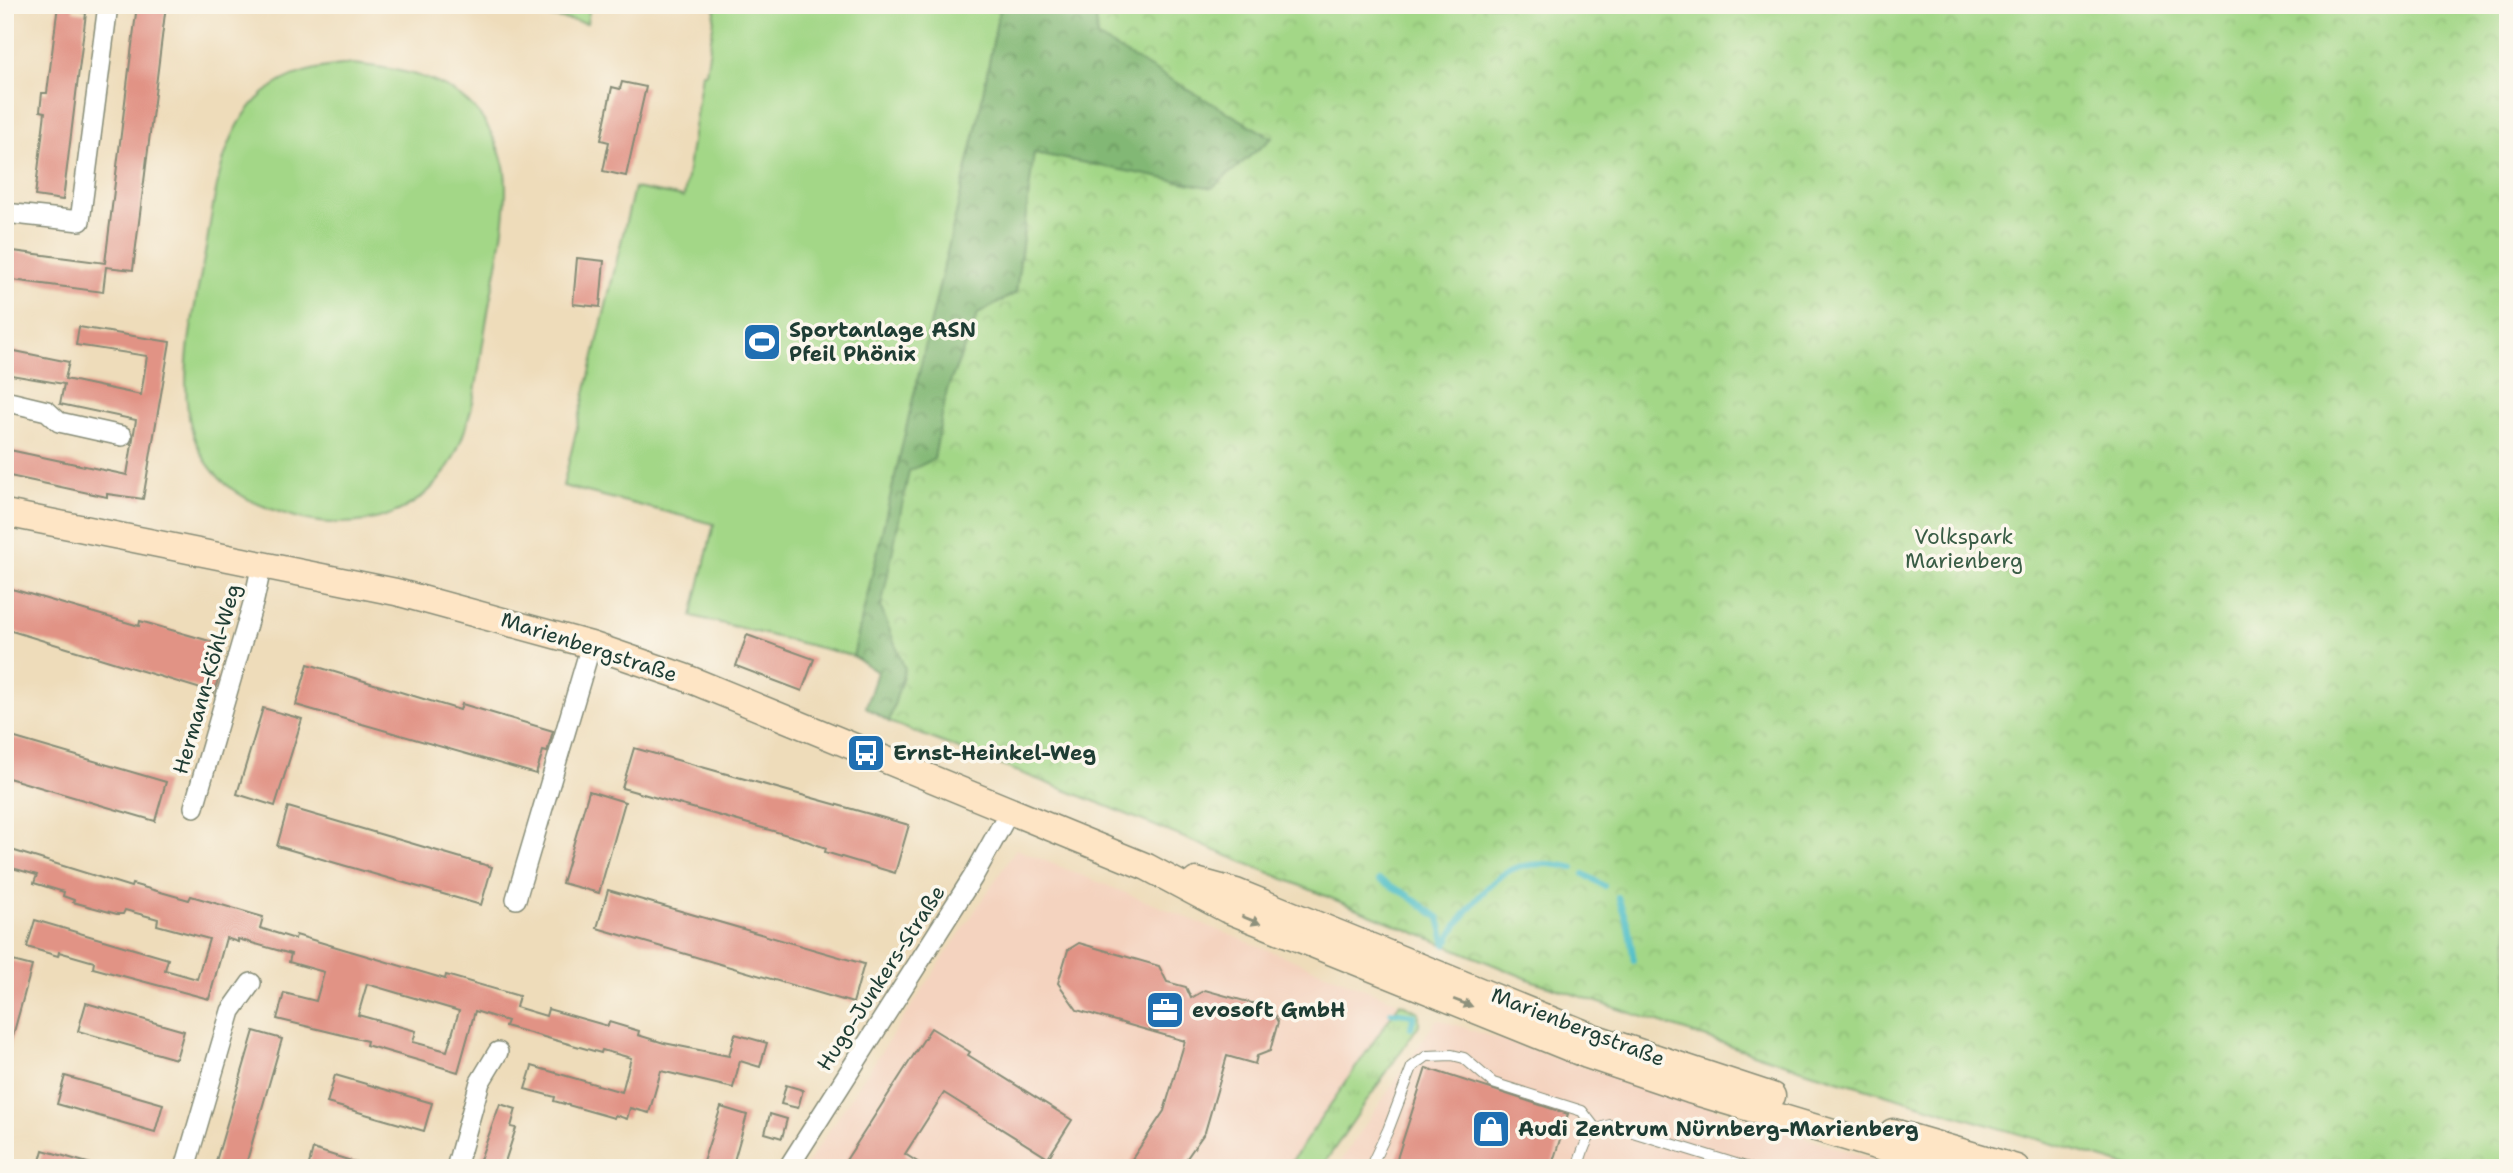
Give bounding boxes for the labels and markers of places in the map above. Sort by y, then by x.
place label: Sportanlage ASN Pfeil Phönix [789,316,976,368]
sports icon: Sportanlage ASN Pfeil Phönix [741,321,783,363]
bus stop icon: Ernst-Heinkel-Weg [845,732,887,774]
place label: Ernst-Heinkel-Weg [893,739,1096,767]
office icon: evosoft GmbH [1144,989,1186,1031]
place label: evosoft GmbH [1192,996,1345,1024]
shop icon: Audi Zentrum Nürnberg-Marienberg [1470,1108,1512,1150]
place label: Audi Zentrum Nürnberg-Marienberg [1518,1115,1919,1143]

